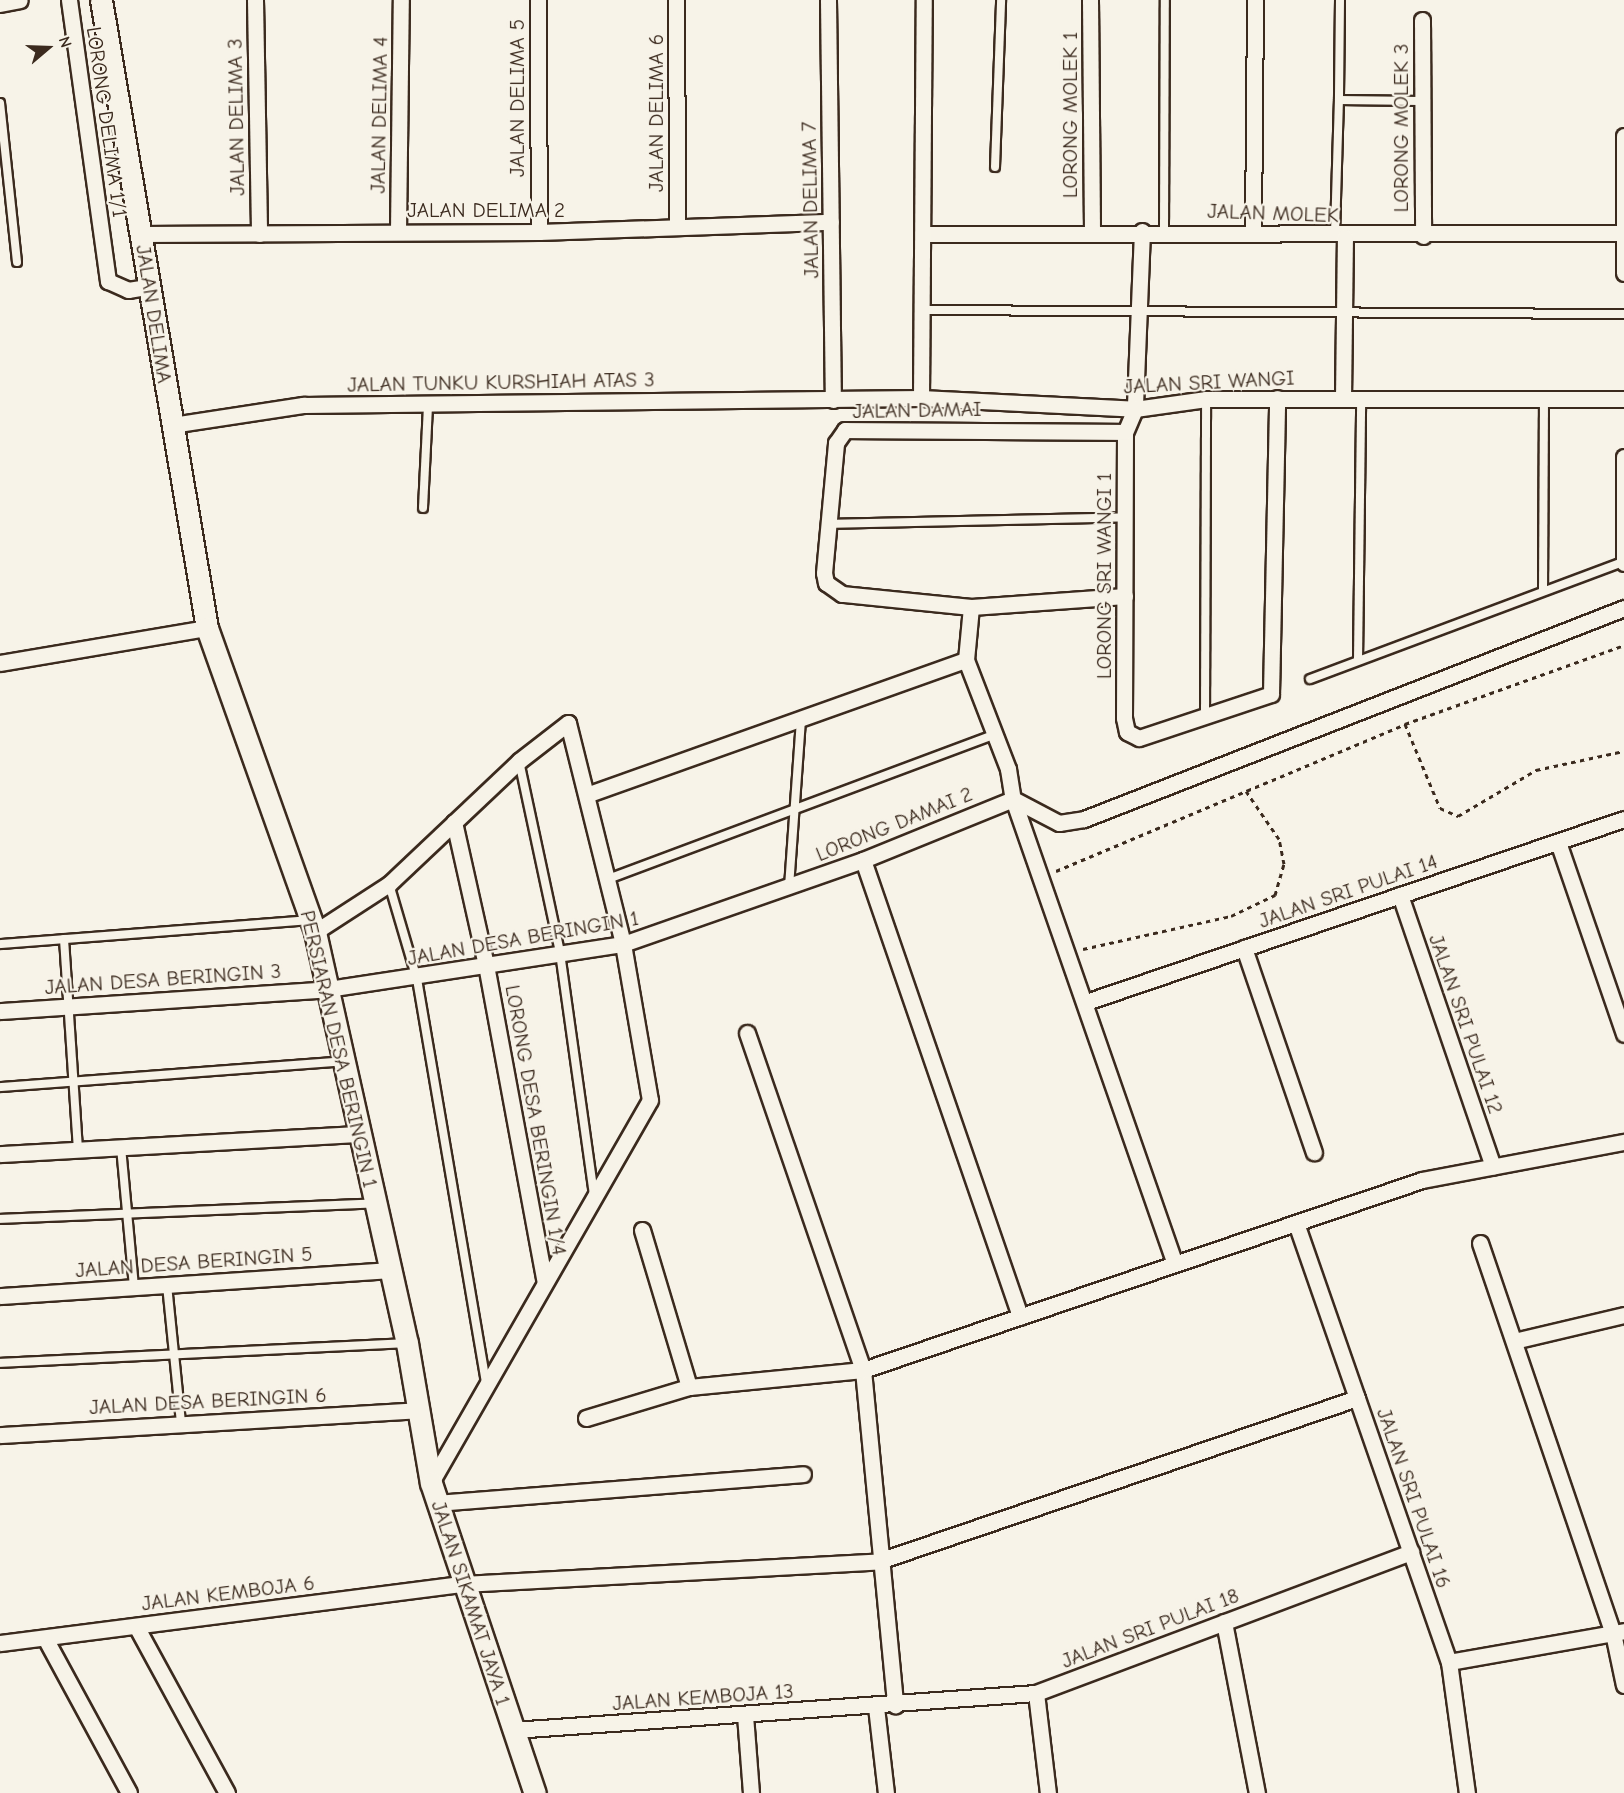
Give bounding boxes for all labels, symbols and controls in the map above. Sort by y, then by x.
north arrow [18,18,78,78]
street label: JALAN DELIMA 5 [504,19,530,177]
street label: LORONG DELIMA 1/1 [81,25,133,219]
street label: LORONG MOLEK 1 [1057,32,1083,198]
text: N [55,34,75,50]
street label: JALAN DELIMA 6 [643,34,669,192]
street label: JALAN DELIMA 4 [365,36,393,194]
street label: JALAN DELIMA 3 [222,38,250,196]
street label: LORONG MOLEK 3 [1388,44,1414,212]
street label: JALAN DELIMA 7 [796,121,824,279]
street label: JALAN DELIMA 2 [407,197,565,223]
street label: JALAN MOLEK [1207,198,1339,228]
street label: JALAN DELIMA [131,243,177,385]
street label: JALAN SRI WANGI [1123,365,1295,399]
street label: JALAN TUNKU KURSHIAH ATAS 3 [347,367,655,397]
street label: JALAN DAMAI [852,396,982,424]
street label: LORONG SRI WANGI 1 [1091,473,1117,679]
street label: LORONG DAMAI 2 [812,781,976,867]
street label: JALAN SRI PULAI 14 [1255,849,1441,933]
street label: JALAN DESA BERINGIN 1 [405,905,641,971]
street label: PERSIARAN DESA BERINGIN 1 [295,908,383,1190]
street label: JALAN SRI PULAI 12 [1423,931,1509,1117]
street label: JALAN DESA BERINGIN 3 [44,958,282,1000]
street label: LORONG DESA BERINGIN 1/4 [500,983,572,1257]
street label: JALAN DESA BERINGIN 5 [75,1241,313,1283]
street label: JALAN DESA BERINGIN 6 [89,1382,327,1420]
street label: JALAN SRI PULAI 16 [1371,1405,1457,1591]
street label: JALAN SIKAMAT JAYA 1 [426,1497,516,1709]
street label: JALAN KEMBOJA 6 [140,1570,316,1616]
street label: JALAN SRI PULAI 18 [1058,1583,1242,1673]
street label: JALAN KEMBOJA 13 [612,1678,794,1716]

